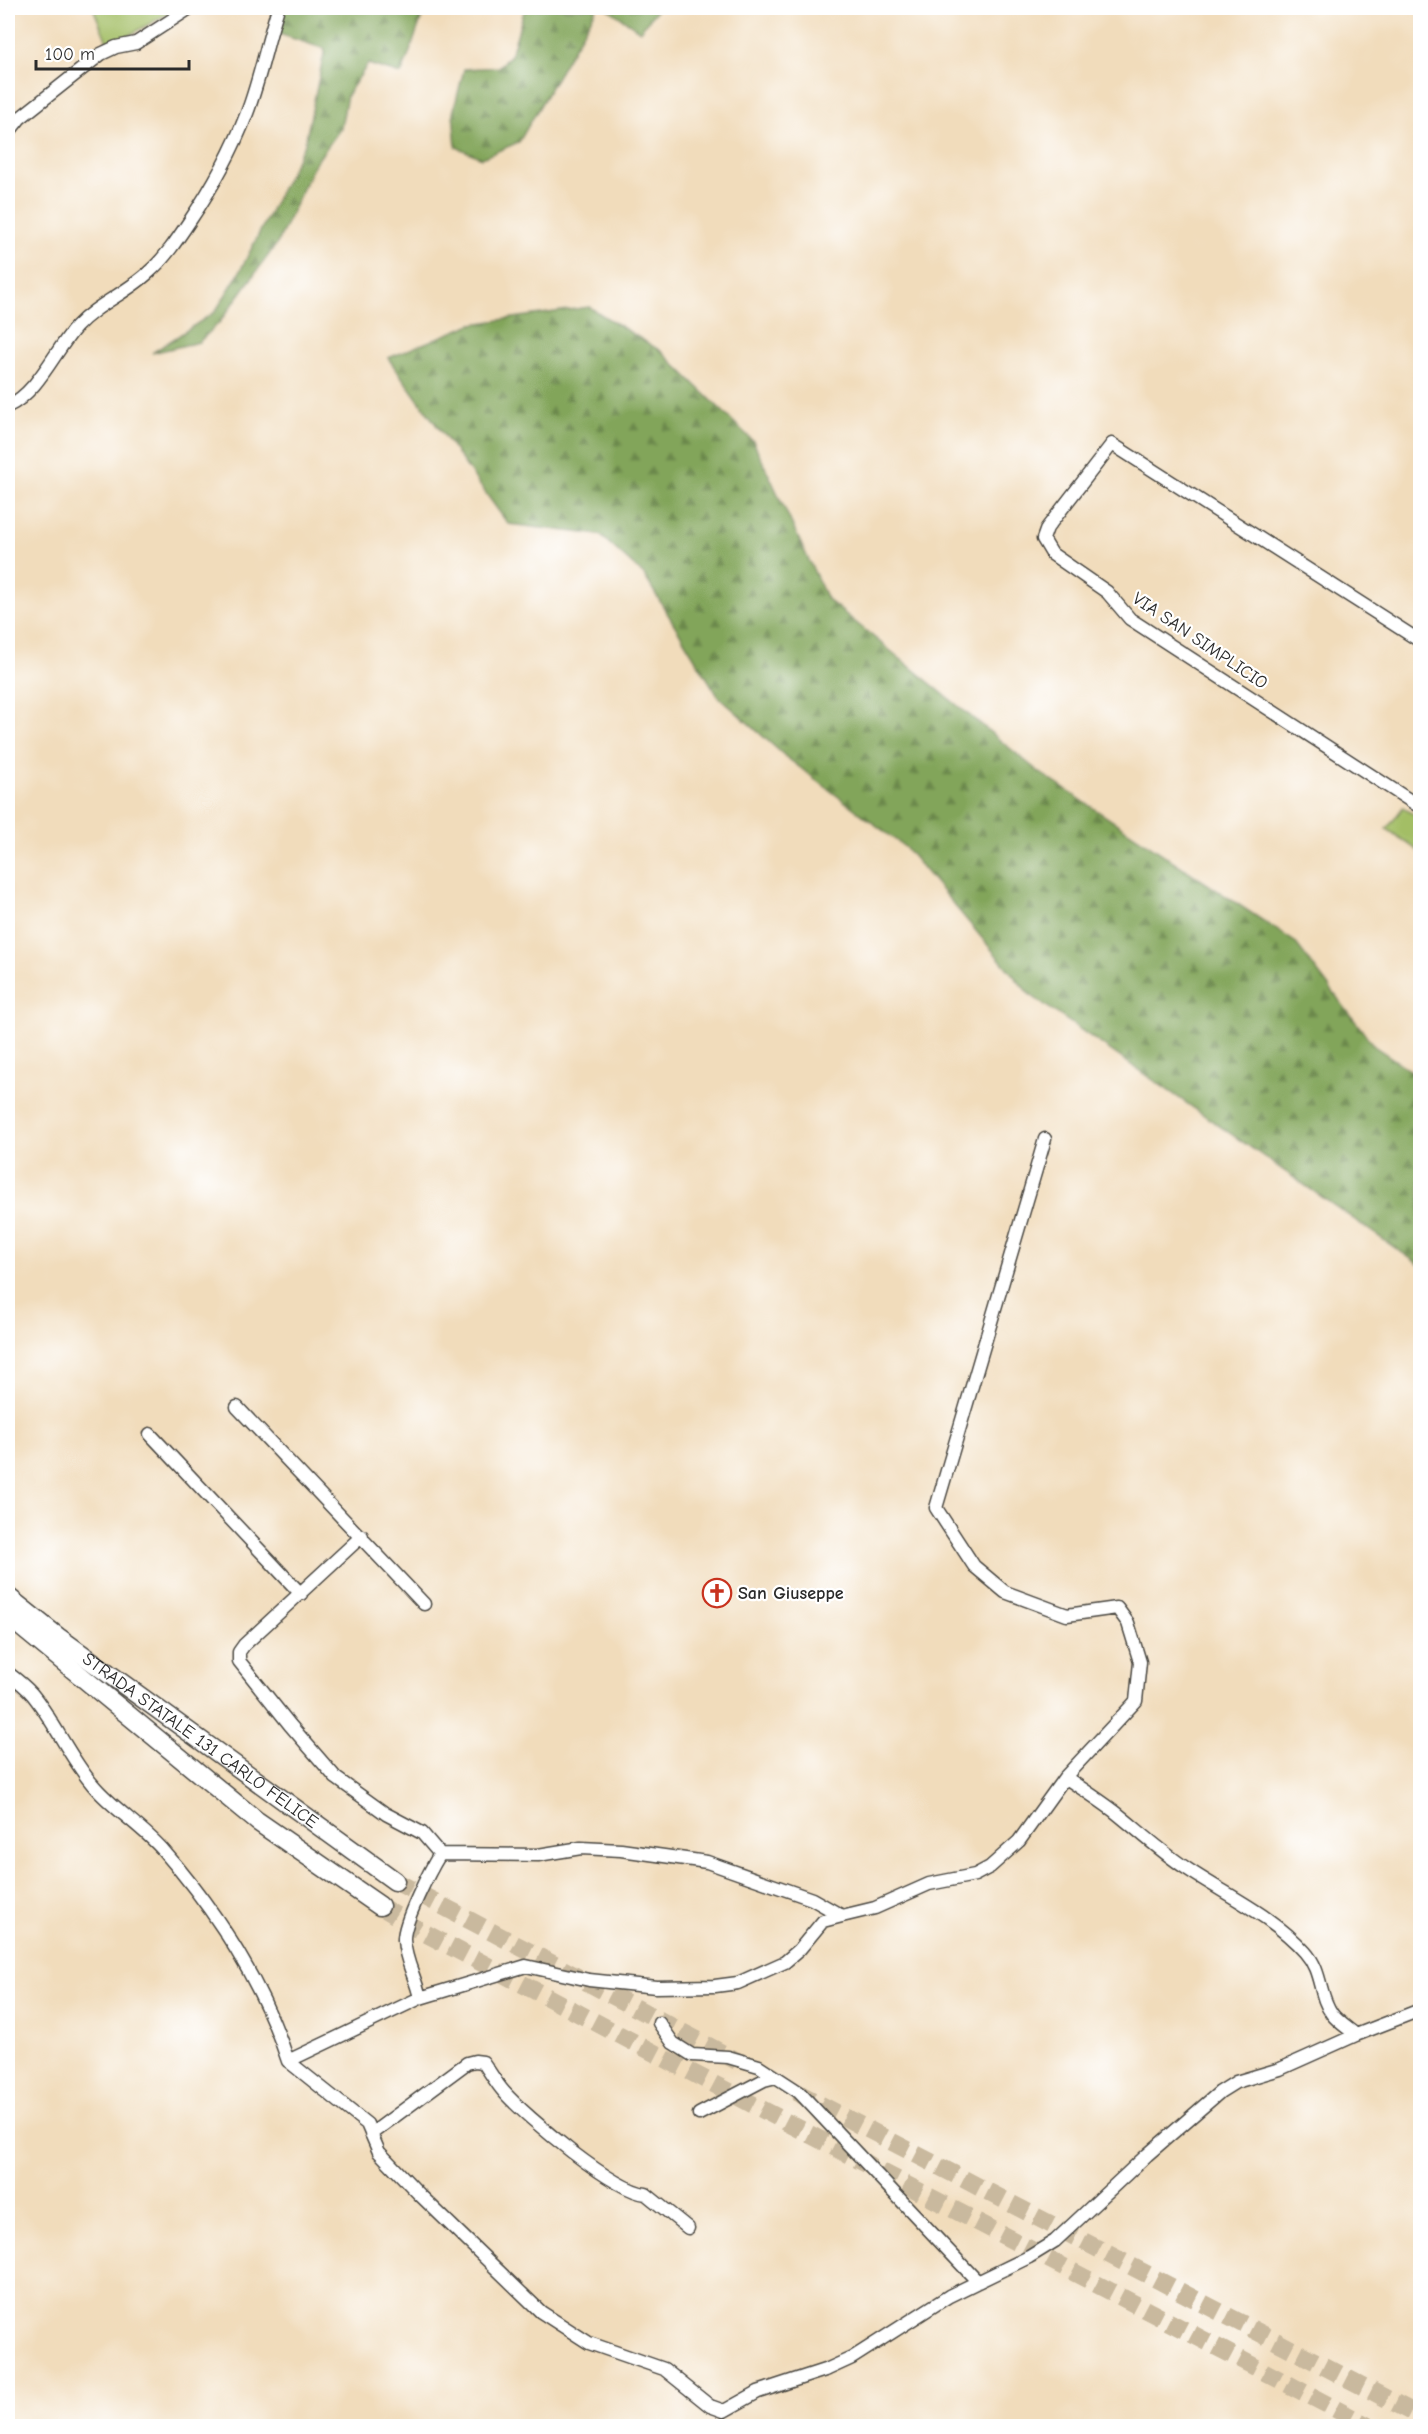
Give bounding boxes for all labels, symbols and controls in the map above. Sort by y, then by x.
scale bar [36,33,189,71]
text: 100 m [45,44,95,65]
street label: VIA SAN SIMPLICIO [1129,588,1271,694]
church icon: San Giuseppe [701,1577,733,1609]
place label: San Giuseppe [738,1583,844,1604]
street label: STRADA STATALE 131 CARLO FELICE [79,1648,323,1833]

